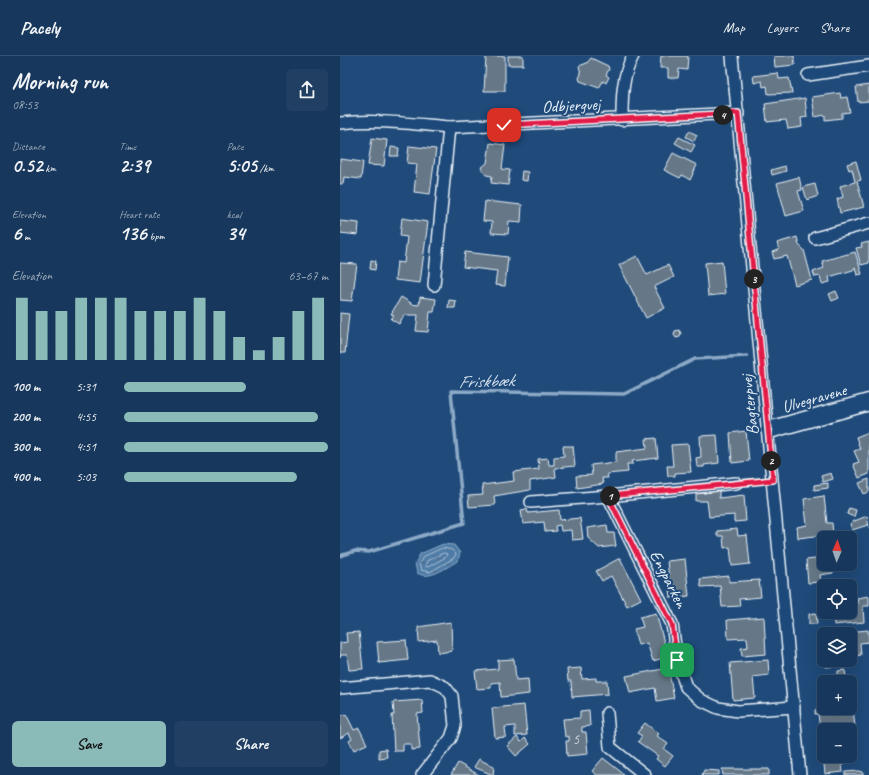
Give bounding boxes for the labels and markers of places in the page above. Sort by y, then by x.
pin: 4 [713,105,733,125]
pin [487,108,521,142]
pin: 3 [744,269,764,289]
pin: 2 [761,451,781,471]
pin: 1 [600,486,620,506]
pin [660,643,694,677]

